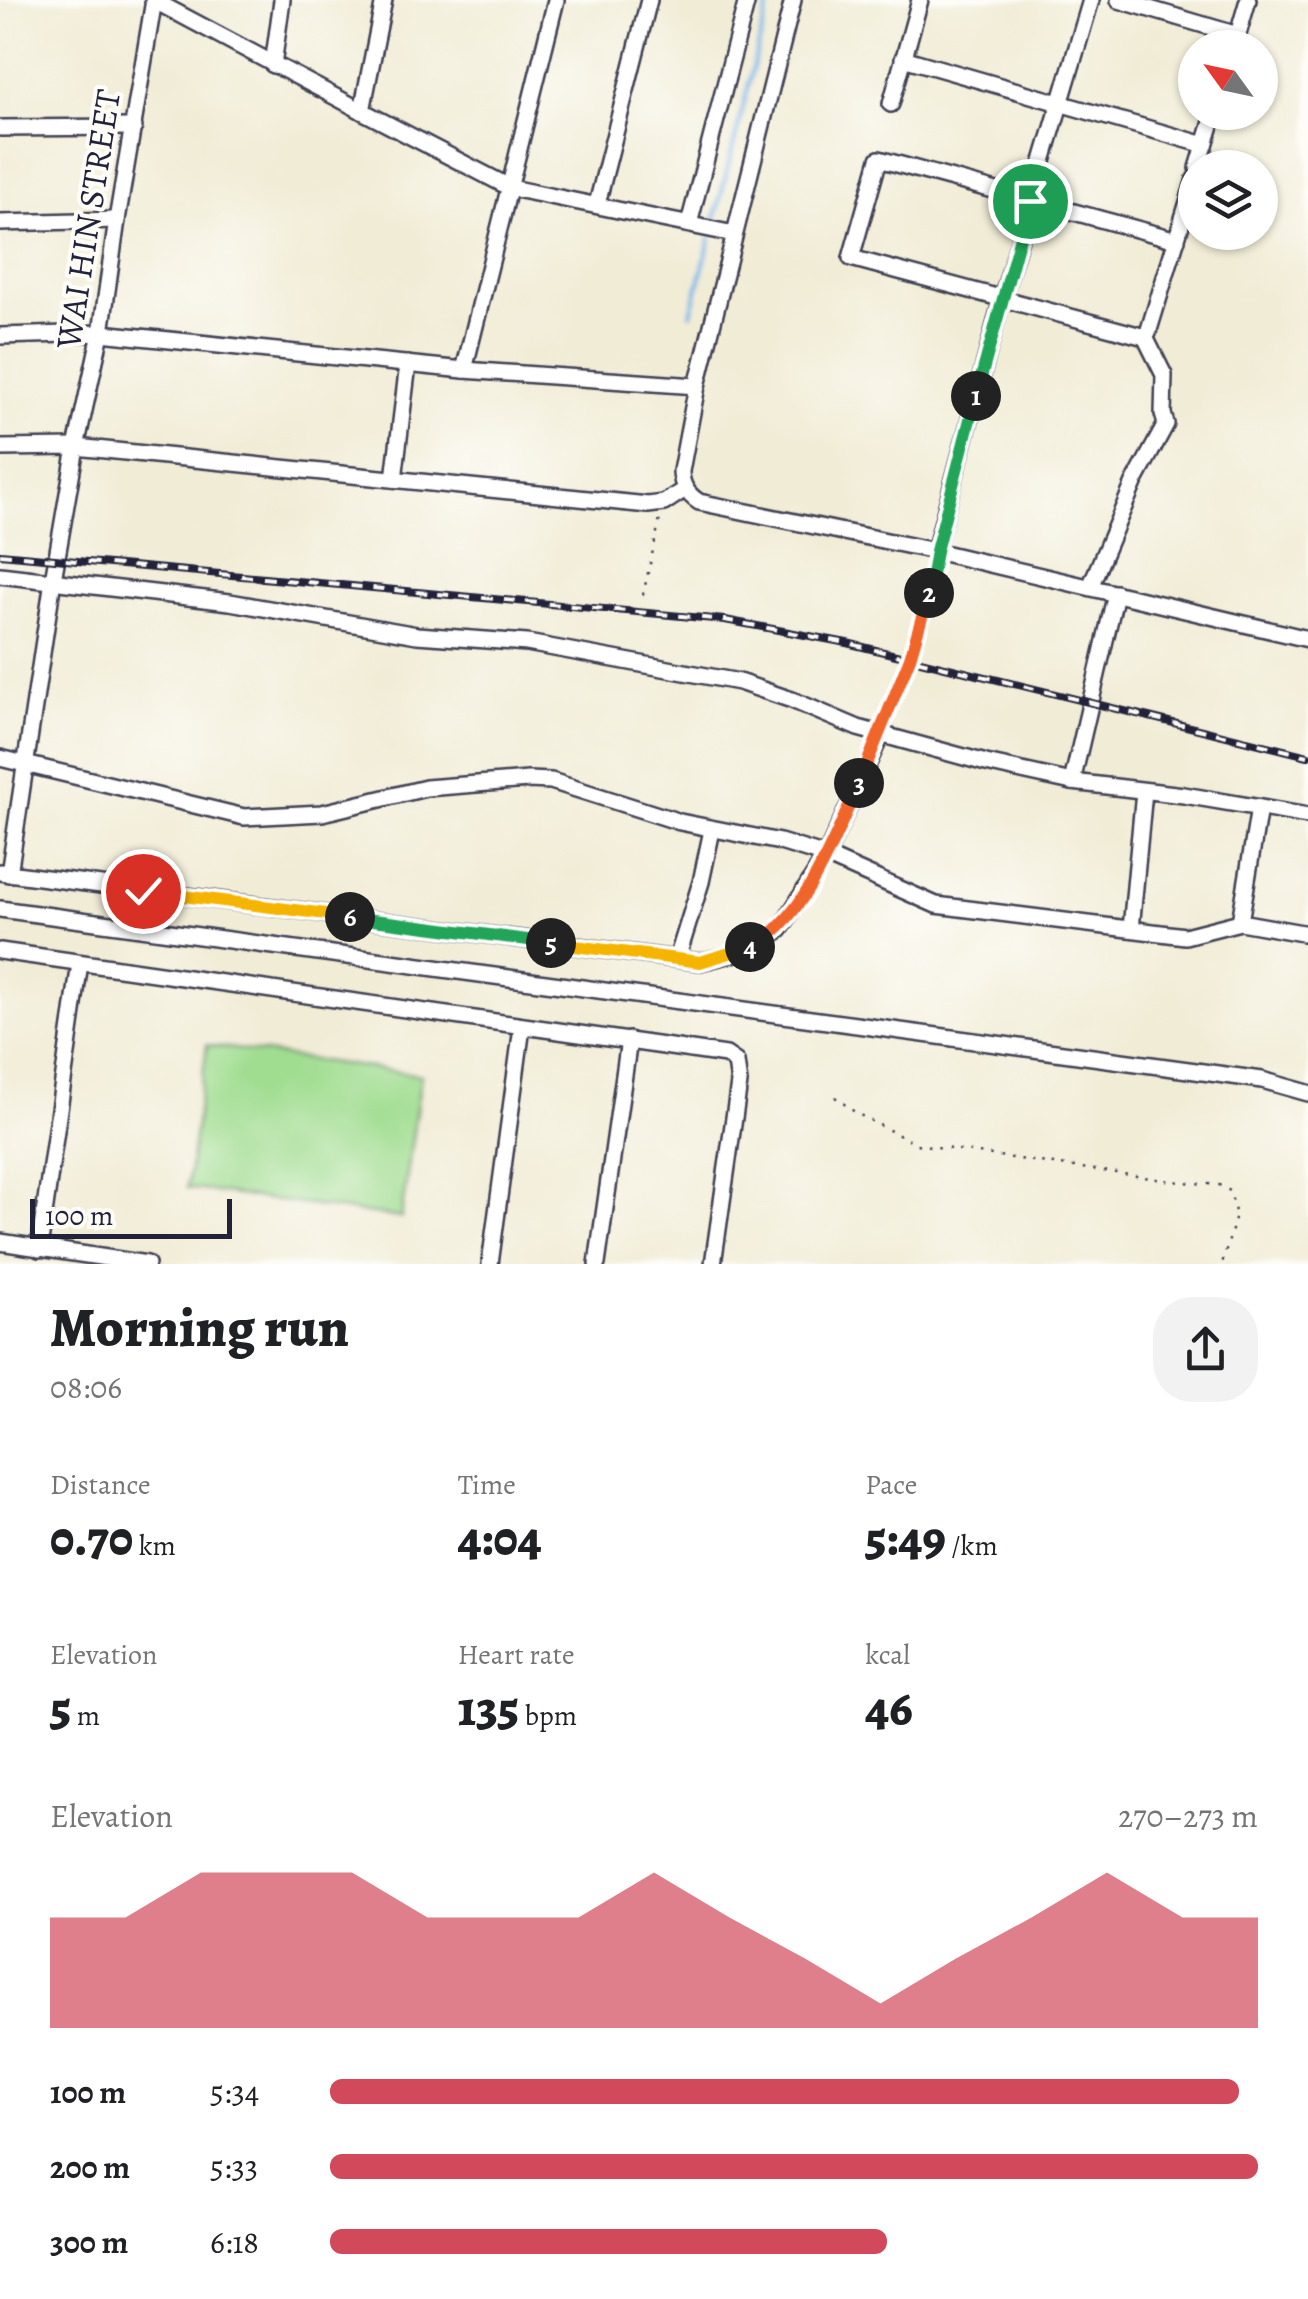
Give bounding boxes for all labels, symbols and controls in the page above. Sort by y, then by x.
north arrow [1178,30,1278,130]
map controls [1178,30,1278,250]
street label: WAI HIN STREET [44,86,132,353]
button: layers [1178,150,1278,250]
pin [988,159,1073,244]
icon: arrive [1003,174,1058,229]
pin: 1 [951,371,1001,421]
text: 1 [971,377,981,415]
pin: 2 [904,568,954,618]
text: 2 [922,574,936,612]
pin: 3 [834,758,884,808]
text: 3 [853,764,865,802]
pin [101,849,186,934]
icon: check [116,864,171,919]
pin: 6 [325,892,375,942]
text: 6 [343,898,357,936]
pin: 5 [526,918,576,968]
pin: 4 [725,922,775,972]
text: 5 [545,924,557,962]
text: 4 [743,928,757,966]
scale bar [30,1194,232,1238]
text: 100 m [45,1197,113,1235]
text: Morning run [50,1290,349,1365]
button: share [1153,1297,1258,1402]
text: 08:06 [50,1365,122,1409]
text: Distance [50,1466,150,1504]
text: Time [458,1466,516,1504]
text: Pace [865,1466,917,1504]
text: 0.70 [50,1504,133,1572]
text: 4:04 [458,1504,542,1572]
text: 5:49 [865,1504,946,1572]
text: km [133,1527,176,1565]
text: /km [946,1527,998,1565]
text: Elevation [50,1636,157,1674]
text: Heart rate [458,1636,575,1674]
text: kcal [865,1636,910,1674]
text: 5 [50,1674,71,1742]
text: 135 [458,1674,519,1742]
text: 46 [865,1674,913,1742]
text: m [71,1697,100,1735]
text: bpm [519,1697,577,1735]
text: Elevation [50,1794,173,1838]
text: 270–273 m [1118,1794,1258,1838]
text: 100 m [50,2070,126,2114]
text: 5:34 [210,2070,259,2114]
text: 200 m [50,2145,130,2189]
text: 5:33 [210,2145,258,2189]
text: 300 m [50,2220,128,2264]
text: 6:18 [210,2220,259,2264]

